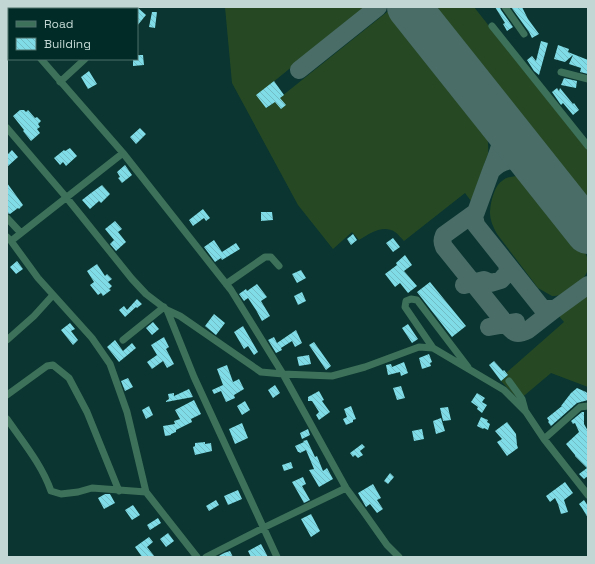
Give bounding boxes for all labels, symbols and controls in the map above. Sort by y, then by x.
legend [8,8,138,60]
text: Road [44,16,73,32]
text: Building [44,36,91,52]

